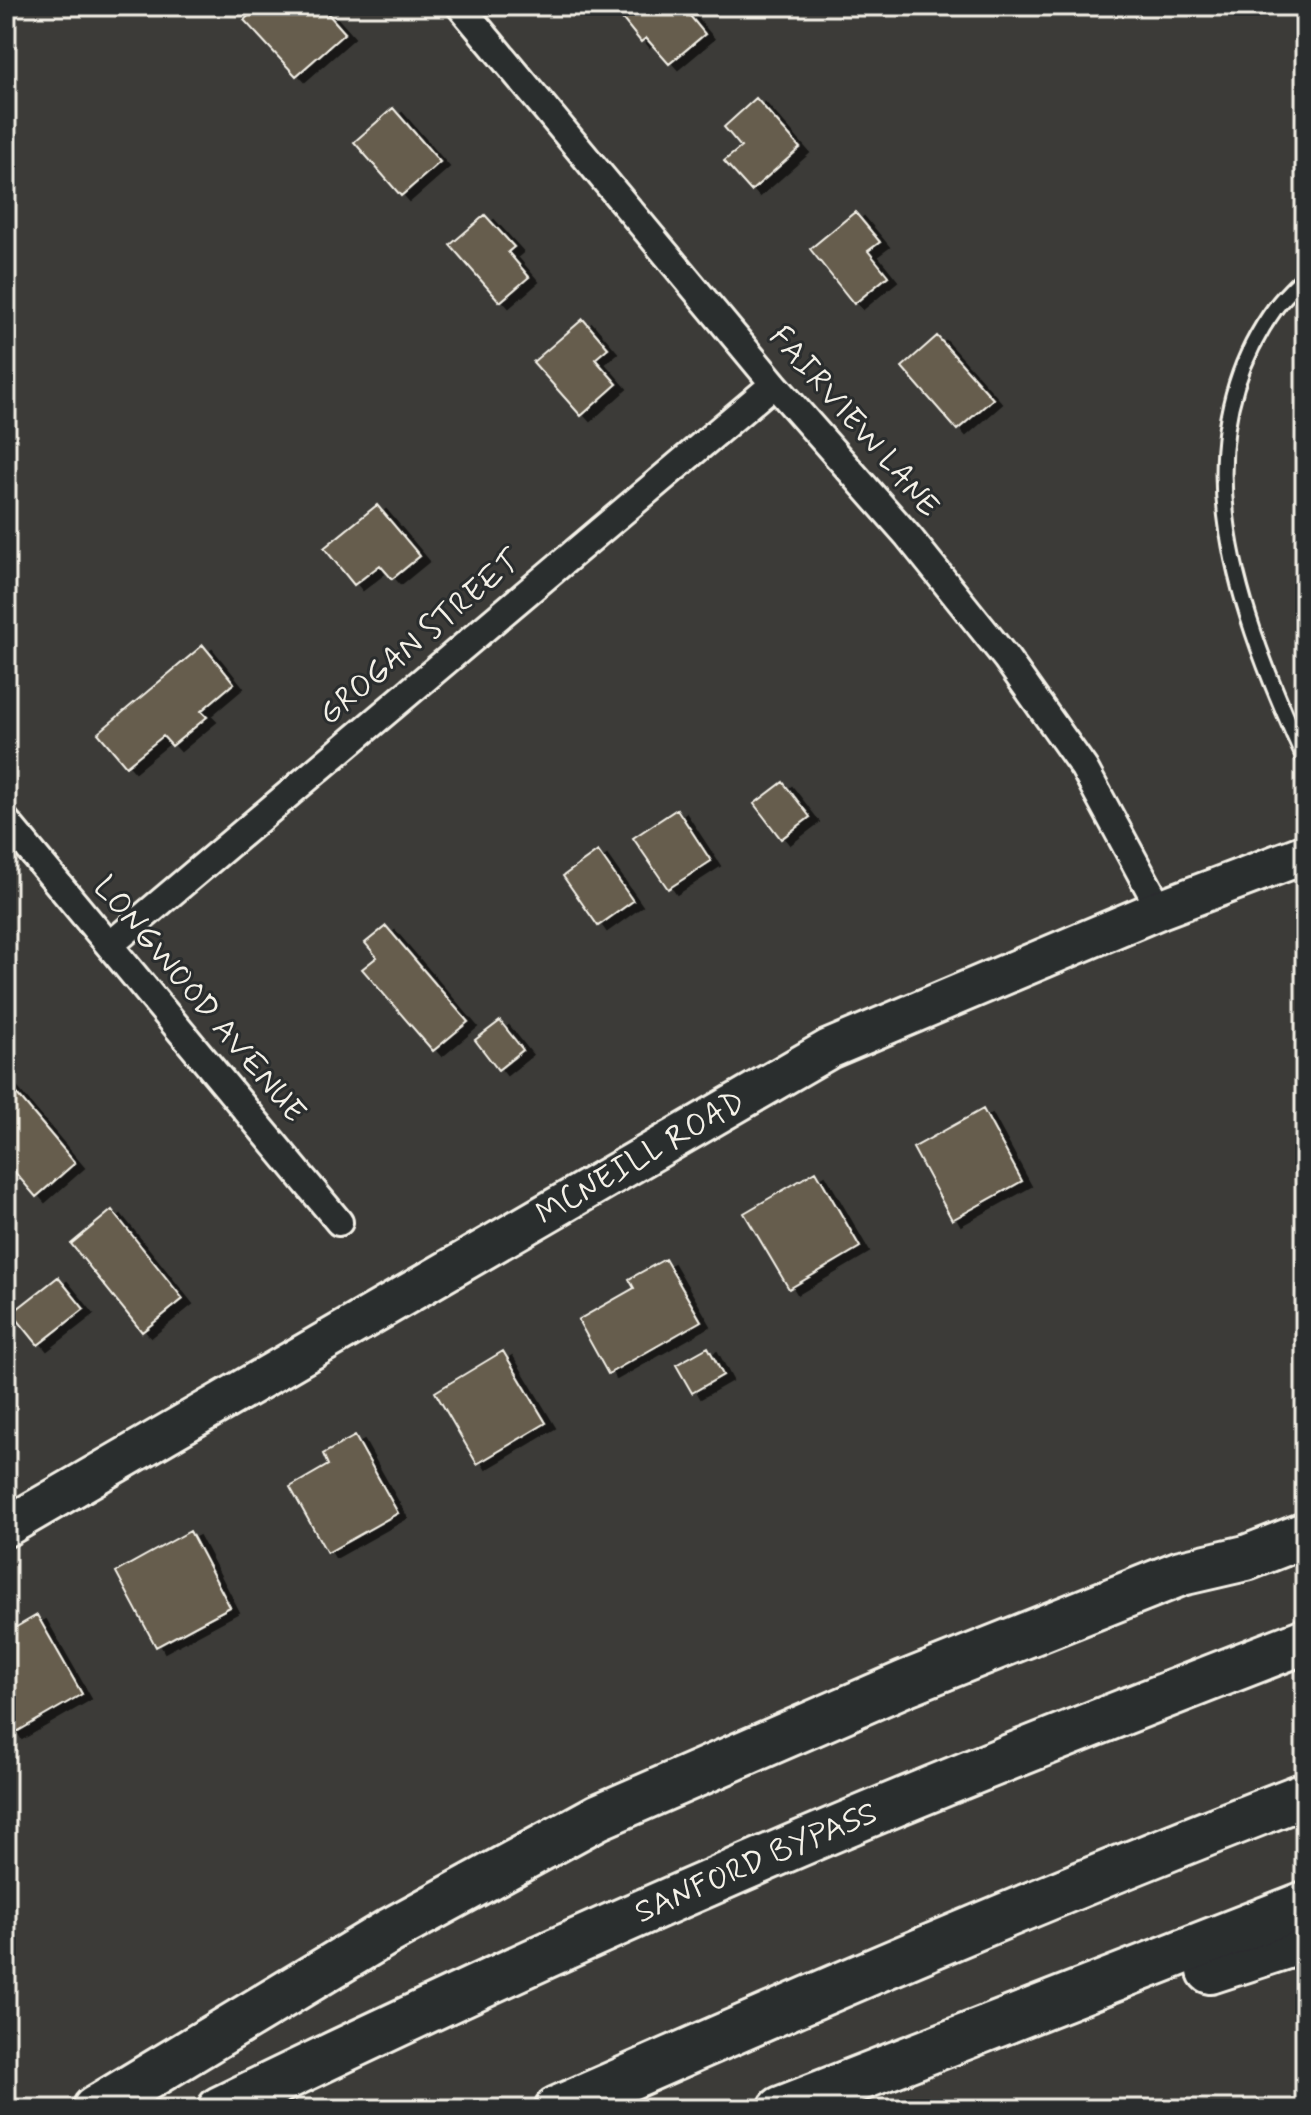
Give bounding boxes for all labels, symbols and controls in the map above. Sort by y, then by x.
street label: FAIRVIEW LANE [759,317,949,527]
street label: GROGAN STREET [310,540,531,735]
street label: LONGWOOD AVENUE [83,868,315,1132]
street label: MCNEILL ROAD [529,1081,753,1236]
street label: SANFORD BYPASS [628,1792,884,1934]

